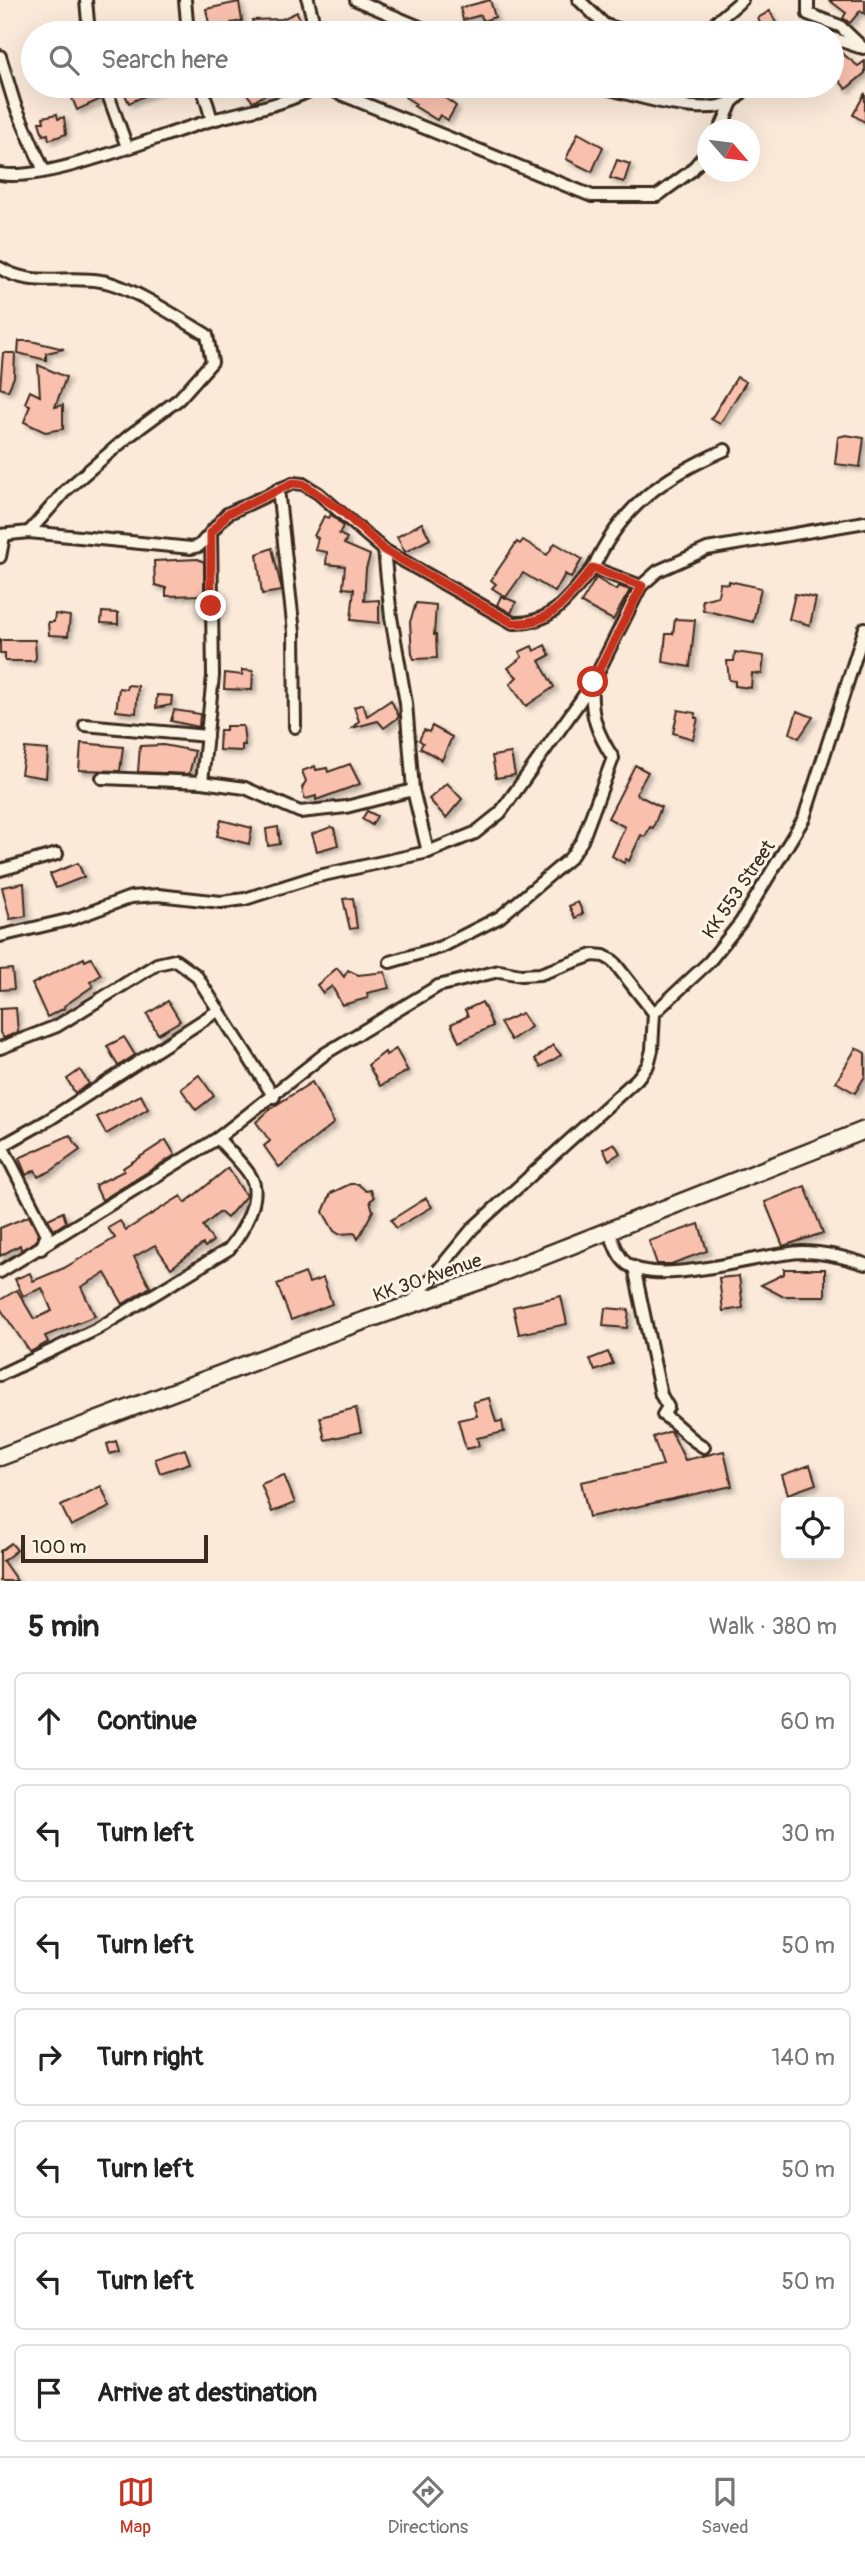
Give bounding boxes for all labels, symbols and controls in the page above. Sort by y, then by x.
search box [21,21,844,98]
icon: search [45,41,83,79]
text: Search here [101,44,228,76]
north arrow [697,119,760,182]
route end [195,590,226,621]
route start [577,666,608,697]
street label: KK 553 Street [697,835,781,943]
street label: KK 30 Avenue [370,1248,485,1308]
map controls [781,1497,844,1560]
button: locate [781,1497,844,1560]
scale bar [21,1532,208,1564]
text: 100 m [32,1535,86,1559]
text: 5 min [28,1608,99,1645]
text: Walk · 380 m [709,1612,837,1641]
icon: ahead [30,1702,68,1740]
text: Continue [97,1705,197,1737]
text: 60 m [780,1707,835,1736]
icon: left [30,1814,68,1852]
text: Turn left [97,1817,193,1849]
text: 30 m [781,1819,835,1848]
icon: left [30,1926,68,1964]
text: Turn left [97,1929,193,1961]
text: 50 m [781,1931,835,1960]
icon: right [30,2038,68,2076]
text: Turn right [97,2041,203,2073]
text: 140 m [772,2043,835,2072]
icon: left [30,2150,68,2188]
text: Turn left [97,2153,193,2185]
text: 50 m [781,2155,835,2184]
icon: left [30,2262,68,2300]
text: Turn left [97,2265,193,2297]
text: 50 m [781,2267,835,2296]
icon: arrive [30,2374,68,2412]
text: Arrive at destination [97,2377,317,2409]
tab: Map [117,2473,155,2539]
tab: Directions [388,2473,468,2539]
tab: Saved [701,2473,748,2539]

